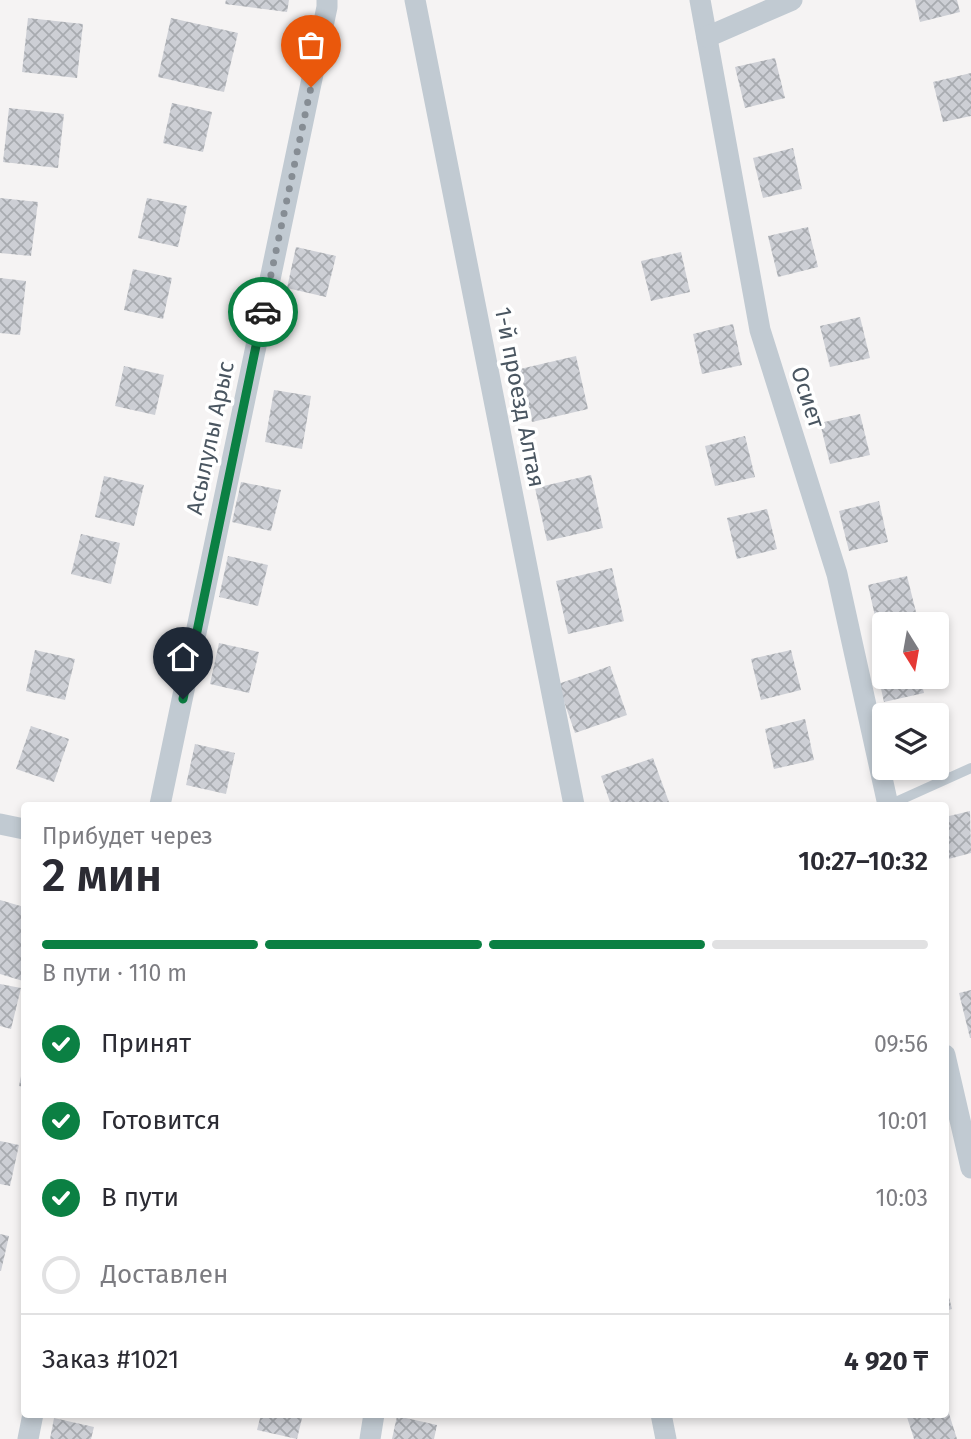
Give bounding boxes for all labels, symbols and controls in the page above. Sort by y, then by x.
pin [281,15,341,87]
icon: bag [292,26,330,64]
courier [228,277,298,347]
icon: car [244,293,282,331]
street label: 1-й проезд Алтая [489,305,551,489]
street label: Асылулы Арыс [180,359,240,517]
street label: Осиет [785,363,831,432]
north arrow [872,612,948,690]
map controls [872,612,949,780]
pin [153,627,213,699]
icon: home [164,638,202,676]
button: layers [872,703,949,780]
text: Прибудет через [42,822,213,850]
text: 10:27–10:32 [798,846,928,877]
text: 2 мин [42,848,162,903]
text: В пути · 110 m [42,959,187,987]
icon: check [42,1025,80,1063]
text: Принят [101,1028,191,1059]
text: 09:56 [874,1030,928,1058]
icon: check [42,1102,80,1140]
text: Готовится [101,1105,221,1136]
text: 10:01 [877,1107,928,1135]
icon: check [42,1179,80,1217]
text: В пути [101,1182,179,1213]
text: 10:03 [876,1184,928,1212]
text: Доставлен [101,1259,228,1290]
text: Заказ #1021 [42,1344,179,1375]
text: 4 920 ₸ [844,1346,928,1377]

